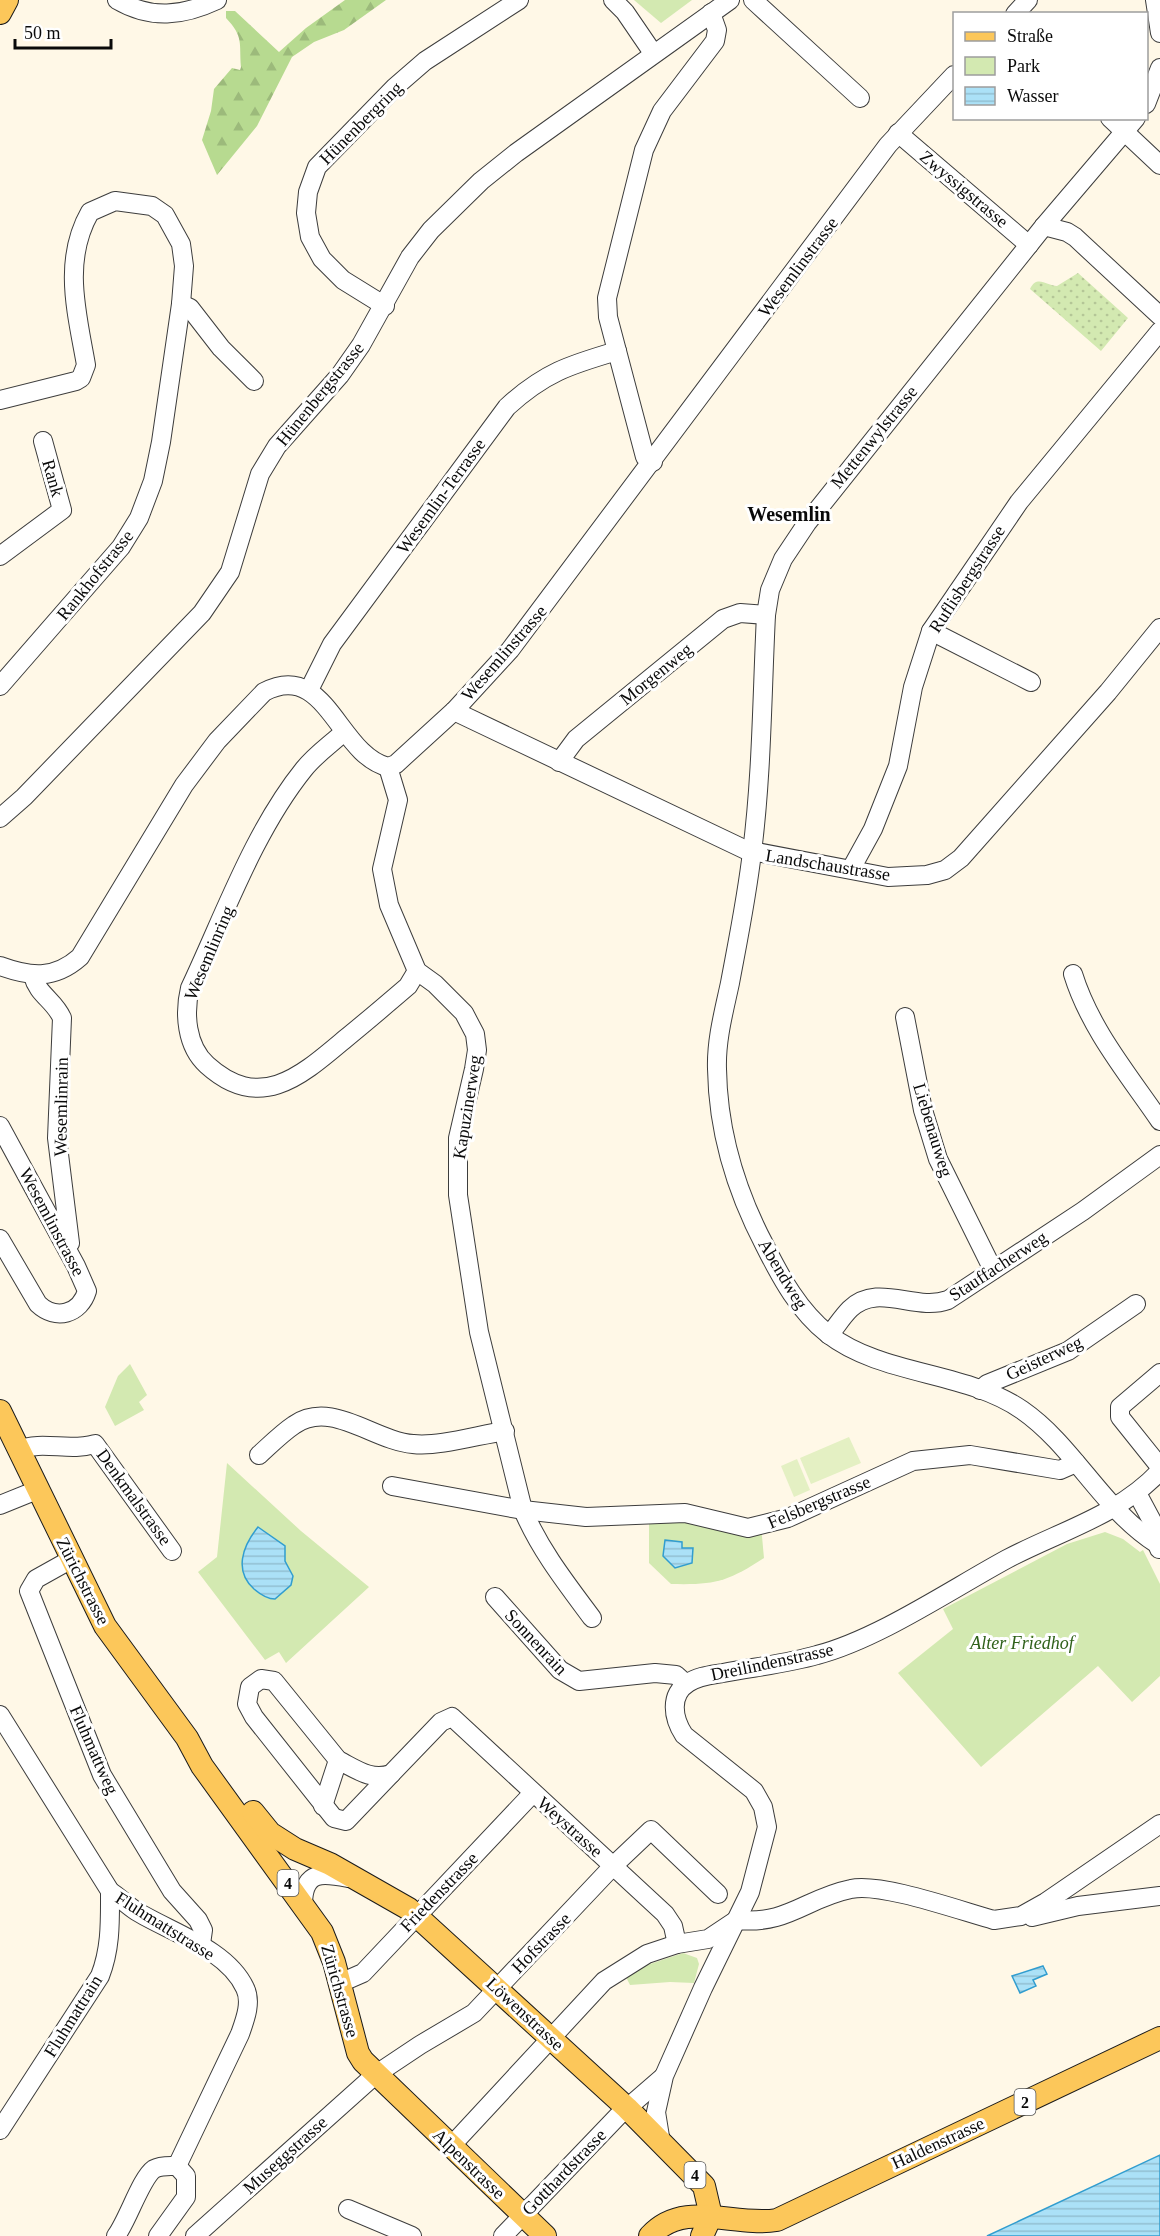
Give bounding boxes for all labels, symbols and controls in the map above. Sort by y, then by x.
scale bar [15,12,111,50]
legend [953,12,1148,120]
text: 50 m [24,23,61,43]
text: Straße [1007,26,1053,46]
text: Park [1007,56,1040,76]
street label: Hünenbergring [316,78,406,168]
text: Wasser [1007,86,1059,106]
street label: Zwyssigstrasse [916,146,1012,232]
street label: Wesemlinstrasse [754,213,842,321]
street label: Hünenbergstrasse [272,338,368,450]
street label: Mettenwylstrasse [827,382,921,492]
street label: Wesemlin-Terrasse [393,435,489,557]
street label: Rank [38,457,68,499]
district label: Wesemlin [747,503,831,525]
street label: Ruflisbergstrasse [925,522,1009,636]
street label: Rankhofstrasse [53,526,137,624]
street label: Wesemlinstrasse [457,601,551,705]
street label: Morgenweg [616,639,696,709]
street label: Landschaustrasse [764,845,892,885]
street label: Wesemlinring [180,903,238,1003]
street label: Kapuzinerweg [449,1054,485,1160]
street label: Wesemlinrain [50,1057,72,1157]
street label: Liebenauweg [909,1081,957,1179]
street label: Wesemlinstrasse [15,1165,89,1279]
street label: Stauffacherweg [945,1227,1051,1305]
street label: Abendweg [754,1235,812,1313]
street label: Geisterweg [1003,1332,1085,1384]
street label: Denkmalstrasse [92,1445,176,1549]
street label: Felsbergstrasse [765,1471,873,1533]
street label: Zürichstrasse [52,1534,114,1628]
street label: Sonnenrain [501,1605,571,1679]
park label: Alter Friedhof [969,1633,1077,1653]
street label: Dreilindenstrasse [709,1639,835,1685]
street label: Fluhmattweg [66,1703,122,1797]
street label: Weystrasse [533,1793,607,1861]
street label: Friedenstrasse [396,1848,482,1936]
road number: 4 [278,1870,298,1896]
street label: Fluhmattstrasse [112,1888,218,1964]
street label: Hofstrasse [507,1909,575,1977]
street label: Zürichstrasse [317,1942,363,2040]
street label: Fluhmattrain [40,1971,106,2061]
street label: Löwenstrasse [482,1973,568,2055]
road number: 2 [1014,2089,1036,2115]
street label: Museggstrasse [239,2112,331,2198]
street label: Haldenstrasse [888,2113,988,2173]
street label: Alpenstrasse [429,2125,509,2203]
street label: Gotthardstrasse [518,2125,610,2219]
road number: 4 [684,2162,706,2188]

